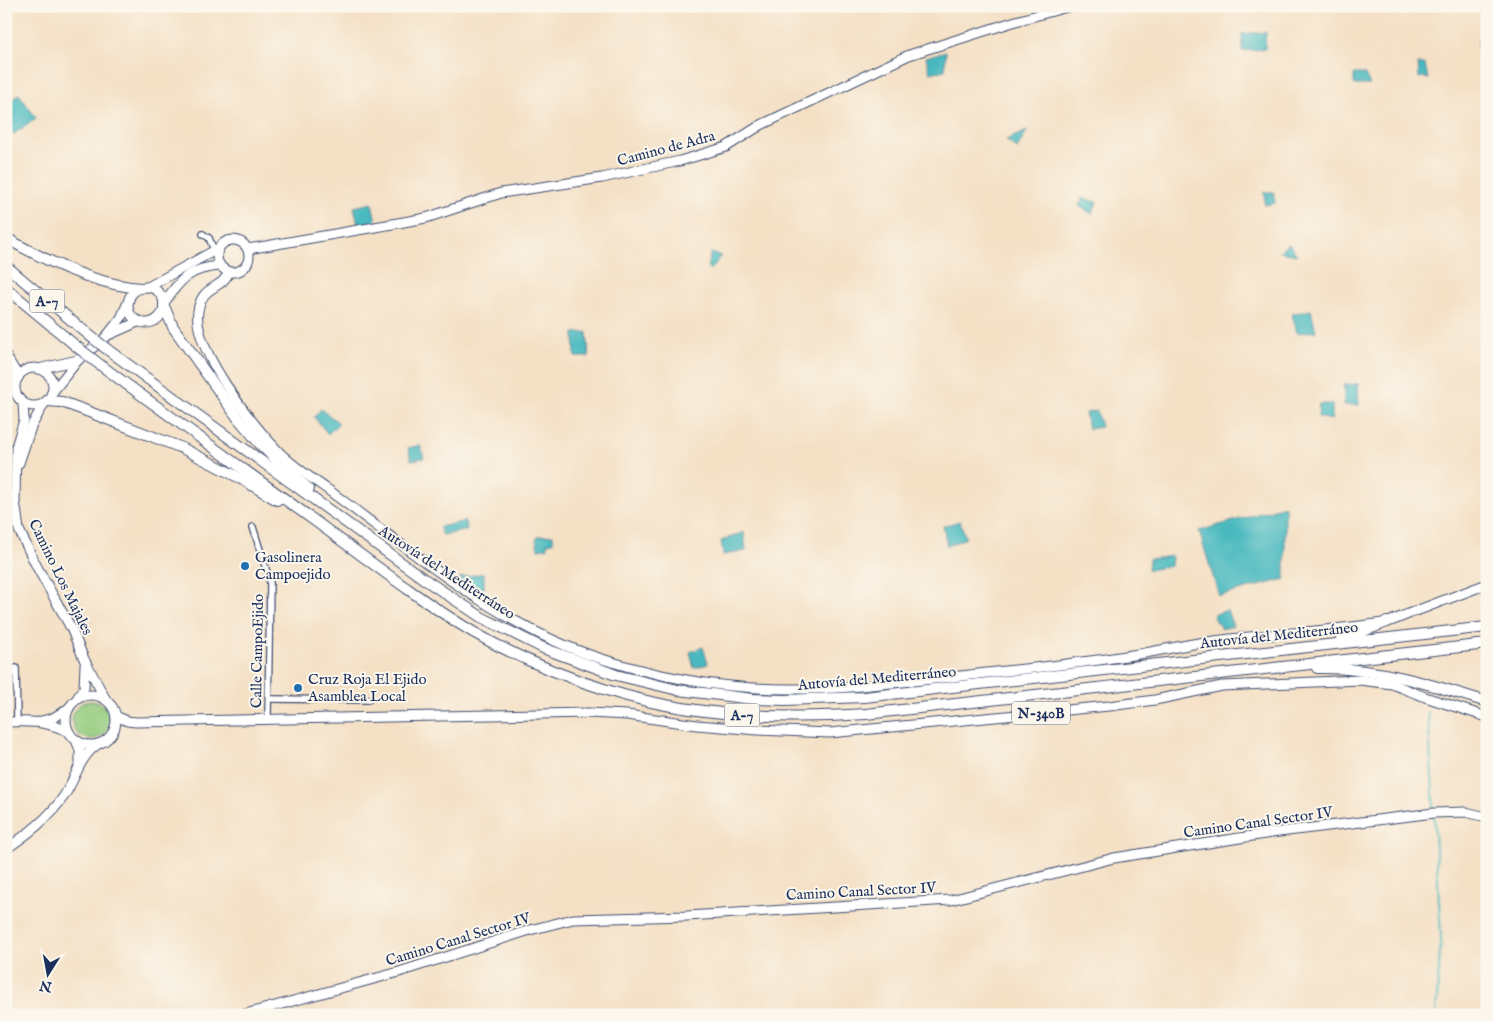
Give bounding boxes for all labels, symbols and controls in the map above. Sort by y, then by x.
street label: Camino de Adra [615,126,718,171]
road number: A-7 [30,290,64,312]
street label: Camino Los Majales [24,516,97,638]
street label: Autovía del Mediterráneo [374,521,519,624]
place label: Gasolinera Campoejido [255,548,330,584]
marker: Gasolinera Campoejido [239,560,251,572]
street label: Calle CampoEjido [247,594,268,708]
street label: Autovía del Mediterráneo [1198,618,1359,653]
street label: Autovía del Mediterráneo [796,662,957,695]
place label: Cruz Roja El Ejido Asamblea Local [307,670,427,706]
marker: Cruz Roja El Ejido Asamblea Local [292,682,304,694]
road number: N-340B [1012,701,1070,724]
road number: A-7 [724,704,760,726]
street label: Camino Canal Sector IV [1182,802,1335,842]
street label: Camino Canal Sector IV [785,878,938,905]
street label: Camino Canal Sector IV [383,908,534,971]
north arrow [22,948,72,998]
text: N [38,976,54,996]

